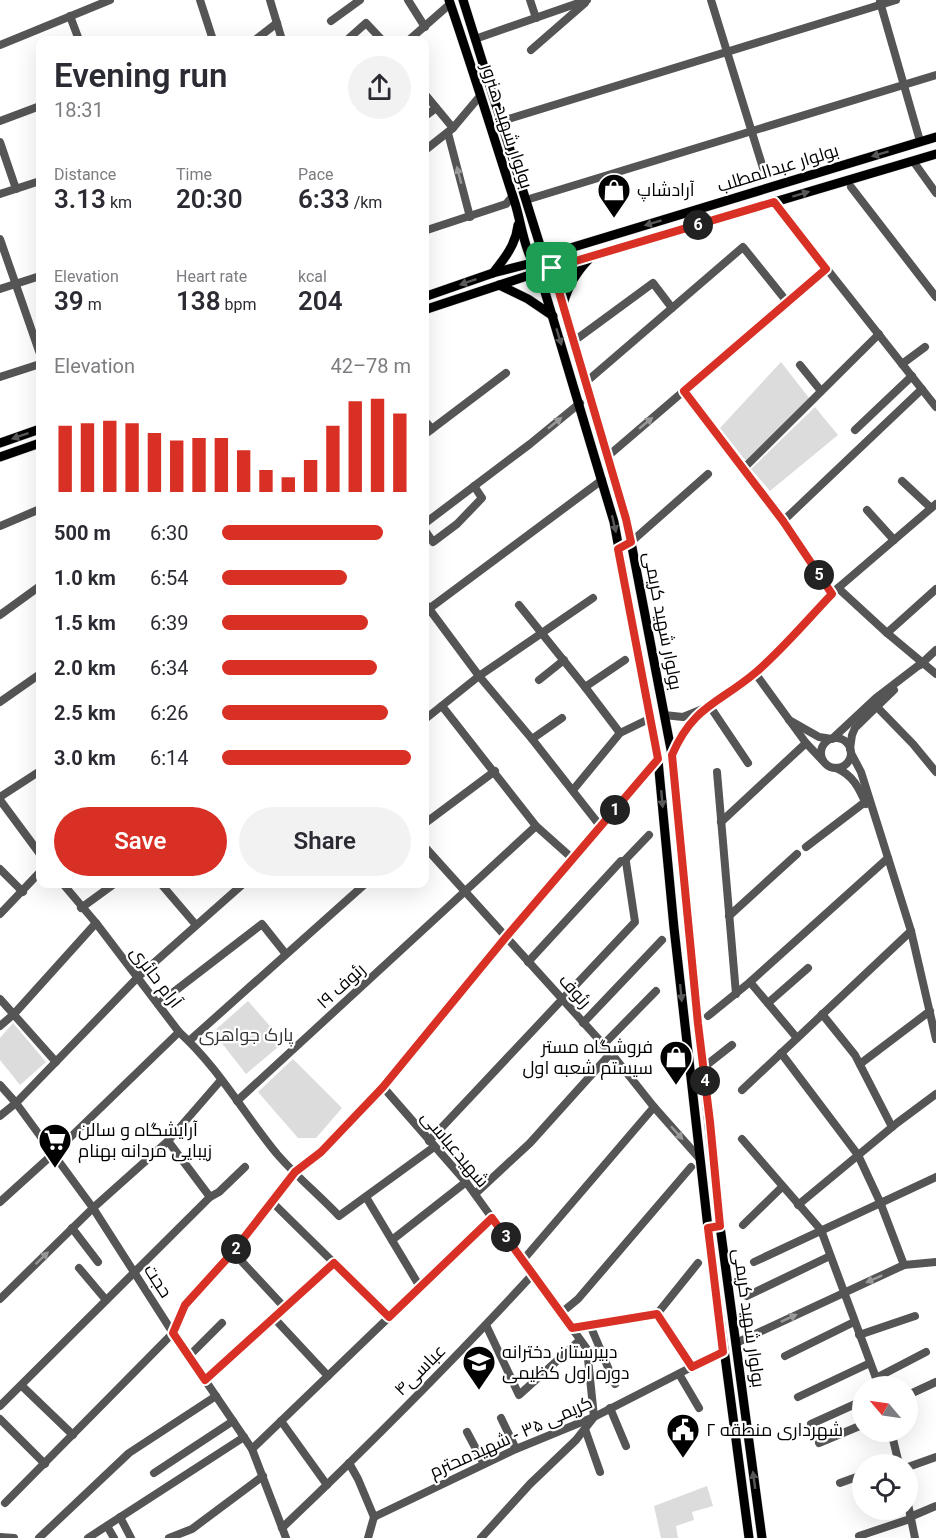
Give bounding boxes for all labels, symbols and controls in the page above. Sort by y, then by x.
text: Evening run [54,56,227,95]
button: share [348,56,411,119]
street label: بولوار شهید هنرور [476,60,538,191]
text: 18:31 [54,98,104,122]
street label: بولوار عبدالمطلب [715,139,841,197]
one-way arrow [871,150,889,159]
text: Distance [54,165,116,184]
text: Time [176,165,212,184]
text: Pace [298,165,334,184]
one-way arrow [453,166,463,184]
shop icon: آرادشاپ [596,172,632,219]
place label: آرادشاپ [637,179,695,202]
text: 3.13 [54,184,106,214]
text: 20:30 [176,184,243,214]
text: 6:33 [298,184,350,214]
one-way arrow [792,189,810,198]
text: km [106,193,132,212]
text: /km [350,193,382,212]
pin: 6 [683,210,713,240]
text: 6 [693,215,703,234]
one-way arrow [644,219,662,228]
pin [526,242,577,293]
icon: arrive [535,251,568,284]
text: Elevation [54,267,119,286]
text: Heart rate [176,267,247,286]
text: kcal [298,267,327,286]
one-way arrow [459,278,477,288]
text: 39 [54,286,84,316]
text: 138 [176,286,221,316]
text: 204 [298,286,343,316]
text: m [84,295,102,314]
text: bpm [221,295,257,314]
one-way arrow [555,328,564,346]
text: Elevation [54,354,135,378]
text: 42–78 m [330,354,411,378]
one-way arrow [547,417,563,430]
one-way arrow [638,417,654,430]
one-way arrow [11,431,29,441]
one-way arrow [610,515,619,534]
text: 500 m [54,521,111,545]
text: 6:30 [150,521,189,545]
street label: بولوار شهید کریمی [639,550,687,692]
pin: 5 [804,560,834,590]
text: 5 [814,565,824,584]
text: 1.0 km [54,566,116,590]
text: 6:54 [150,566,189,590]
text: 1.5 km [54,611,116,635]
text: 6:39 [150,611,189,635]
text: 2.0 km [54,656,116,680]
text: 6:34 [150,656,189,680]
text: 2.5 km [54,701,116,725]
text: 6:26 [150,701,189,725]
text: 3.0 km [54,746,116,770]
text: 6:14 [150,746,189,770]
one-way arrow [657,789,667,808]
pin: 1 [600,795,630,825]
text: 1 [610,800,620,819]
button: Save [54,807,227,876]
button: Share [239,807,411,876]
street label: آرام حائری [125,942,186,1013]
street label: رئوف ۱۹ [312,958,370,1014]
street label: رئوف [554,969,596,1013]
one-way arrow [677,983,686,1002]
park label: پارک جواهری [199,1024,293,1047]
place label: فروشگاه مستر سیستم شعبه اول [523,1036,653,1080]
shop icon: فروشگاه مستر سیستم شعبه اول [658,1039,694,1086]
pin: 4 [690,1066,720,1096]
text: 4 [700,1071,710,1090]
street label: شهیدعباسی [416,1106,494,1192]
place label: آرایشگاه و سالن زیبایی مردانه بهنام [78,1119,212,1163]
supermarket icon: آرایشگاه و سالن زیبایی مردانه بهنام [37,1122,73,1169]
one-way arrow [670,1125,683,1140]
pin: 3 [491,1222,521,1252]
text: 3 [501,1227,511,1246]
pin: 2 [221,1234,251,1264]
text: 2 [231,1239,241,1258]
street label: بولوار شهید کریمی [728,1247,770,1389]
one-way arrow [34,1251,48,1265]
street label: حجت [140,1260,177,1301]
one-way arrow [864,1274,882,1284]
one-way arrow [780,1314,797,1323]
street label: عباسی۴ [390,1340,450,1400]
place label: دبیرستان دخترانه دوره اول کظیمی [502,1341,629,1384]
school or university icon: دبیرستان دخترانه دوره اول کظیمی [461,1344,497,1391]
north arrow [852,1376,918,1442]
map controls [852,1376,918,1520]
street label: کریمی ۳۵ - شهیدمحترم [426,1391,596,1484]
public building icon: شهرداری منطقه ۲ [665,1412,701,1459]
place label: شهرداری منطقه ۲ [706,1419,843,1441]
button: locate [852,1454,918,1520]
one-way arrow [750,1470,759,1489]

